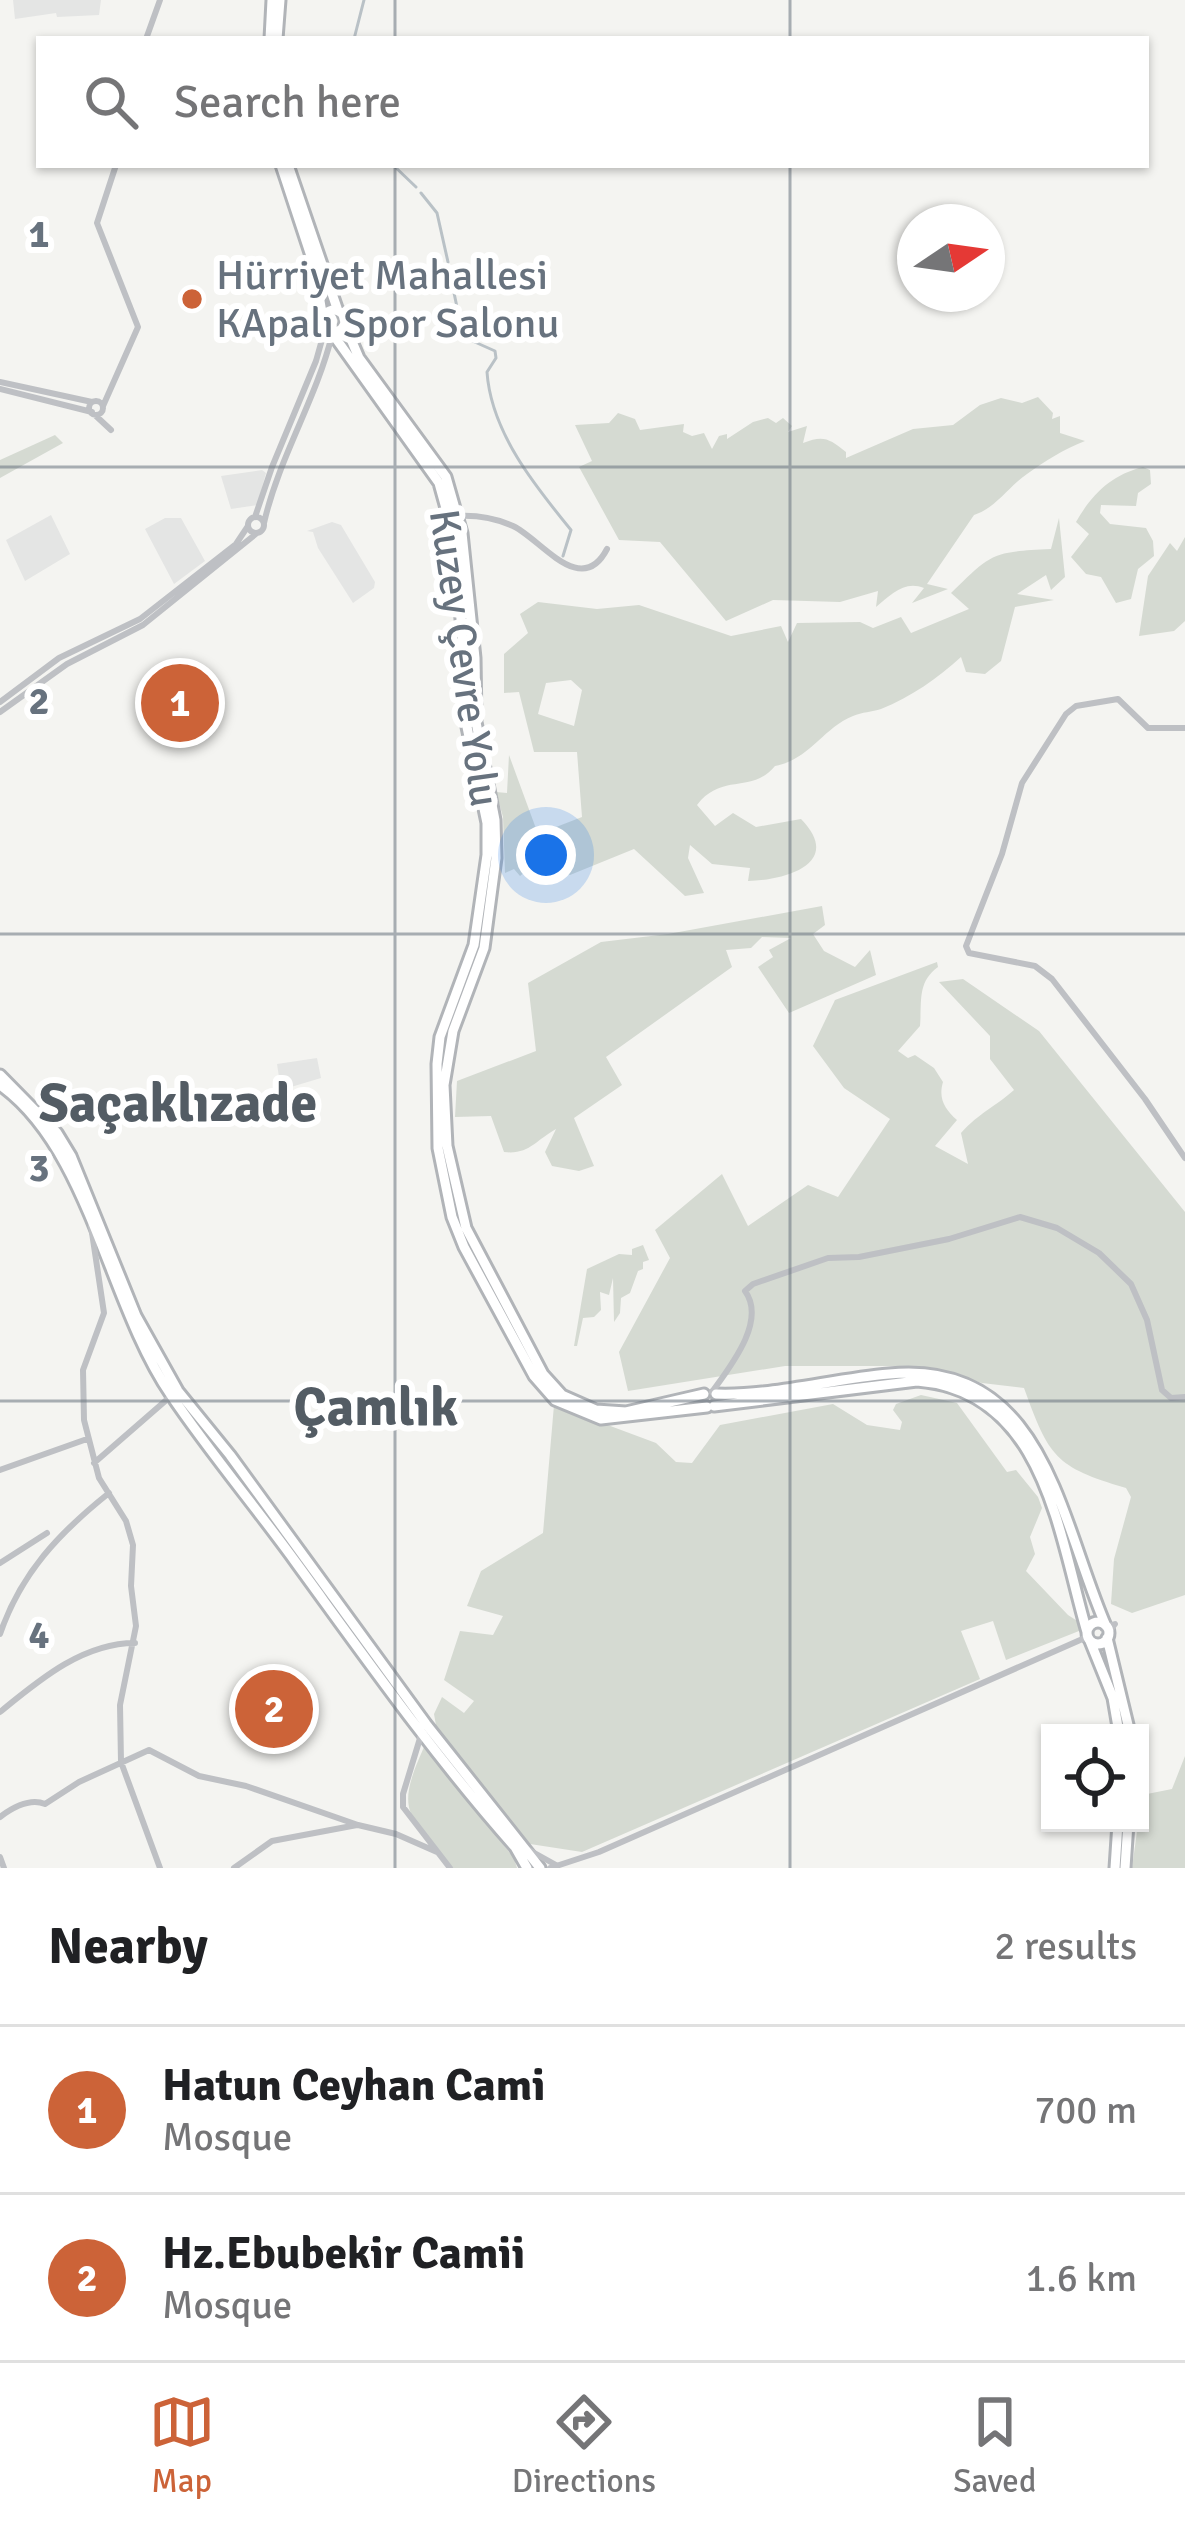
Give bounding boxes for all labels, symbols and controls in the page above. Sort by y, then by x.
search box [36,36,1149,168]
icon: search [78,69,144,135]
text: Search here [174,75,401,130]
north arrow [897,204,1005,312]
text: 1 [28,210,50,258]
place label: Hürriyet Mahallesi KApalı Spor Salonu [216,250,559,349]
marker: Hürriyet Mahallesi KApalı Spor Salonu [179,286,205,312]
street label: Kuzey Çevre Yolu [418,506,510,810]
pin: 1 [141,658,219,748]
text: 2 [28,677,50,725]
your location [516,825,576,885]
district label: Saçaklızade [39,1070,317,1137]
text: 3 [28,1144,50,1192]
district label: Çamlık [294,1374,458,1441]
text: 4 [28,1611,50,1659]
pin: 2 [235,1664,313,1754]
map controls [1041,1724,1149,1832]
button: locate [1041,1724,1149,1832]
text: Nearby [48,1915,208,1978]
text: 2 results [994,1922,1137,1970]
text: Hatun Ceyhan Cami [162,2058,546,2113]
text: 1 [76,2086,98,2134]
text: 700 m [1034,2086,1137,2134]
text: Mosque [162,2113,292,2161]
text: Hz.Ebubekir Camii [162,2226,525,2281]
text: 2 [76,2254,98,2302]
text: 1.6 km [1025,2254,1137,2302]
text: Mosque [162,2281,292,2329]
tab: Map [149,2389,215,2502]
tab: Directions [512,2389,656,2502]
tab: Saved [953,2389,1036,2502]

